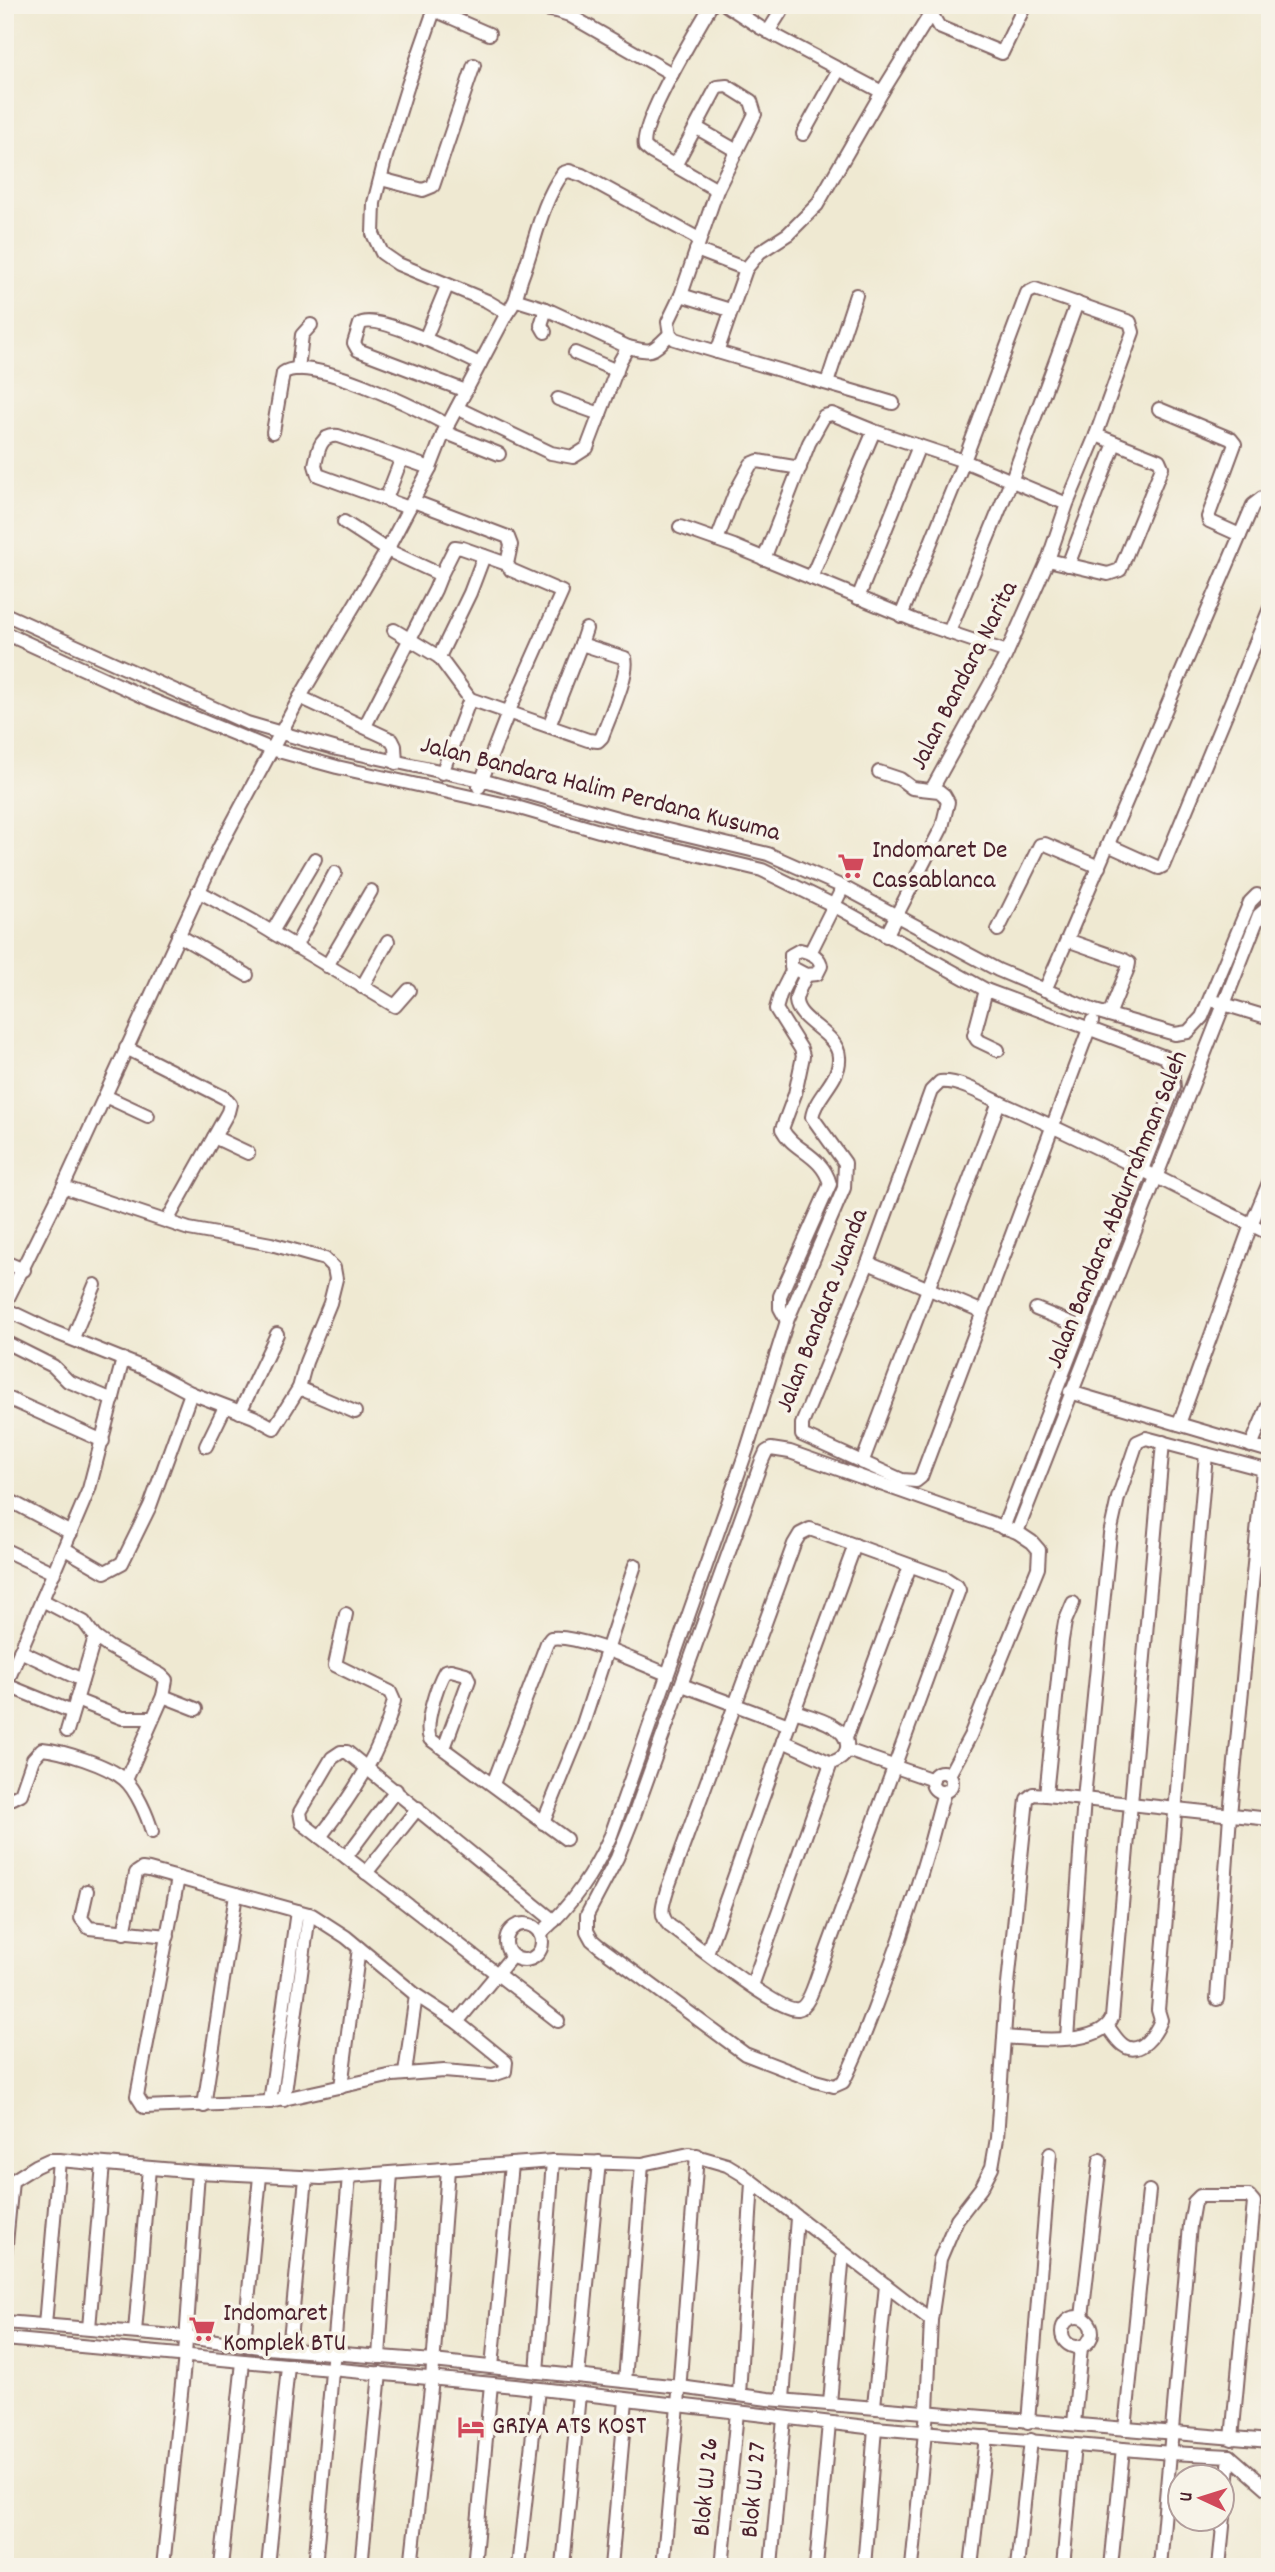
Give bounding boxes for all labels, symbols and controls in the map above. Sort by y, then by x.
street label: Jalan Bandara Narita [901,574,1029,777]
street label: Jalan Bandara Halim Perdana Kusuma [416,727,785,853]
place label: Indomaret De Cassablanca [872,833,1007,900]
supermarket icon: Indomaret De Cassablanca [836,851,866,881]
street label: Jalan Bandara Abdurrahman Saleh [1037,1045,1199,1375]
street label: Jalan Bandara Juanda [767,1203,879,1418]
place label: Indomaret Komplek BTU [223,2296,346,2363]
supermarket icon: Indomaret Komplek BTU [187,2314,217,2344]
place label: GRIYA ATS KOST [492,2409,647,2446]
hotel icon: GRIYA ATS KOST [456,2412,486,2442]
street label: Blok UJ 26 [684,2436,730,2538]
street label: Blok UJ 27 [732,2441,778,2539]
north arrow [1166,2464,1236,2534]
text: U [1174,2492,1201,2503]

